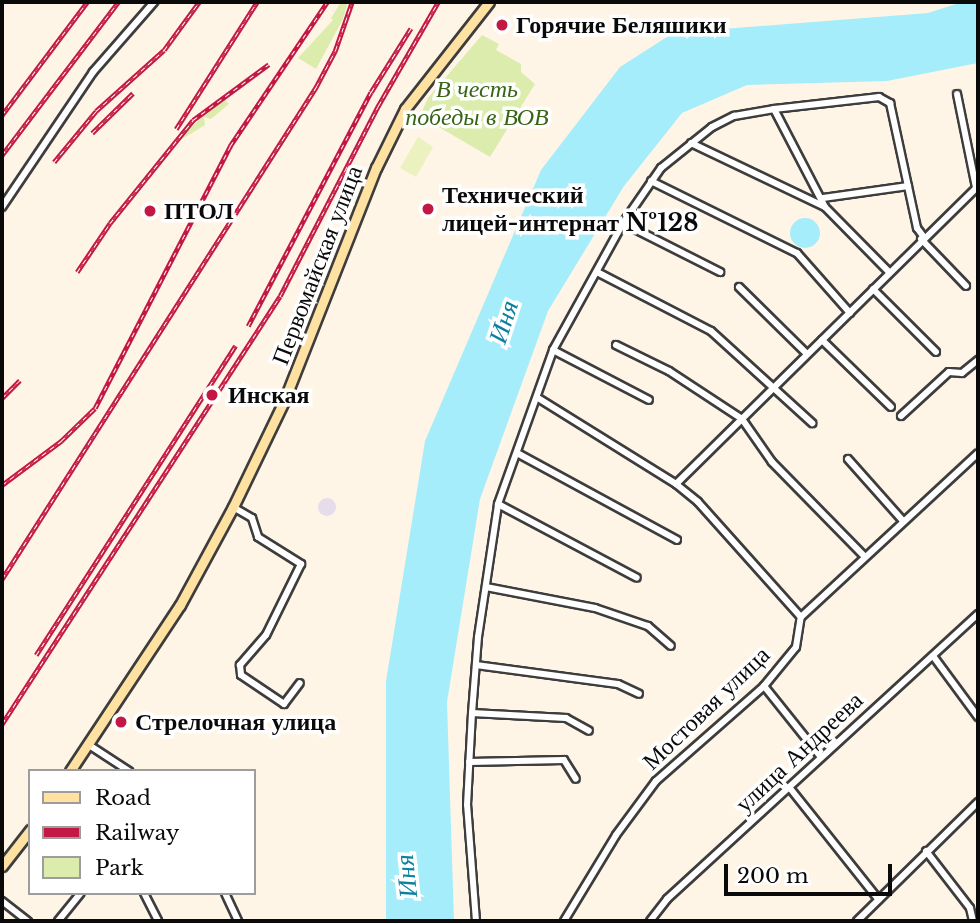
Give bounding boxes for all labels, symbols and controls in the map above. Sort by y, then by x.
place label: Горячие Беляшики [516,11,727,39]
marker: Горячие Беляшики [494,17,510,33]
park label: В честь победы в ВОВ [405,75,549,131]
street label: Первомайская улица [266,161,368,369]
place label: Технический лицей-интернат №128 [442,181,698,237]
place label: ПТОЛ [164,197,234,225]
marker: Технический лицей-интернат №128 [420,201,436,217]
marker: ПТОЛ [142,203,158,219]
water label: Иня [482,296,526,348]
place label: Инская [228,381,310,409]
marker: Инская [202,385,222,405]
street label: Мостовая улица [637,640,775,776]
street label: улица Андреева [729,686,869,818]
place label: Стрелочная улица [135,708,336,736]
marker: Стрелочная улица [113,714,129,730]
legend [28,769,256,895]
text: Road [95,785,151,811]
text: Railway [95,820,179,846]
scale bar [728,850,896,894]
water label: Иня [389,853,425,899]
text: Park [95,855,144,881]
text: 200 m [737,863,808,889]

